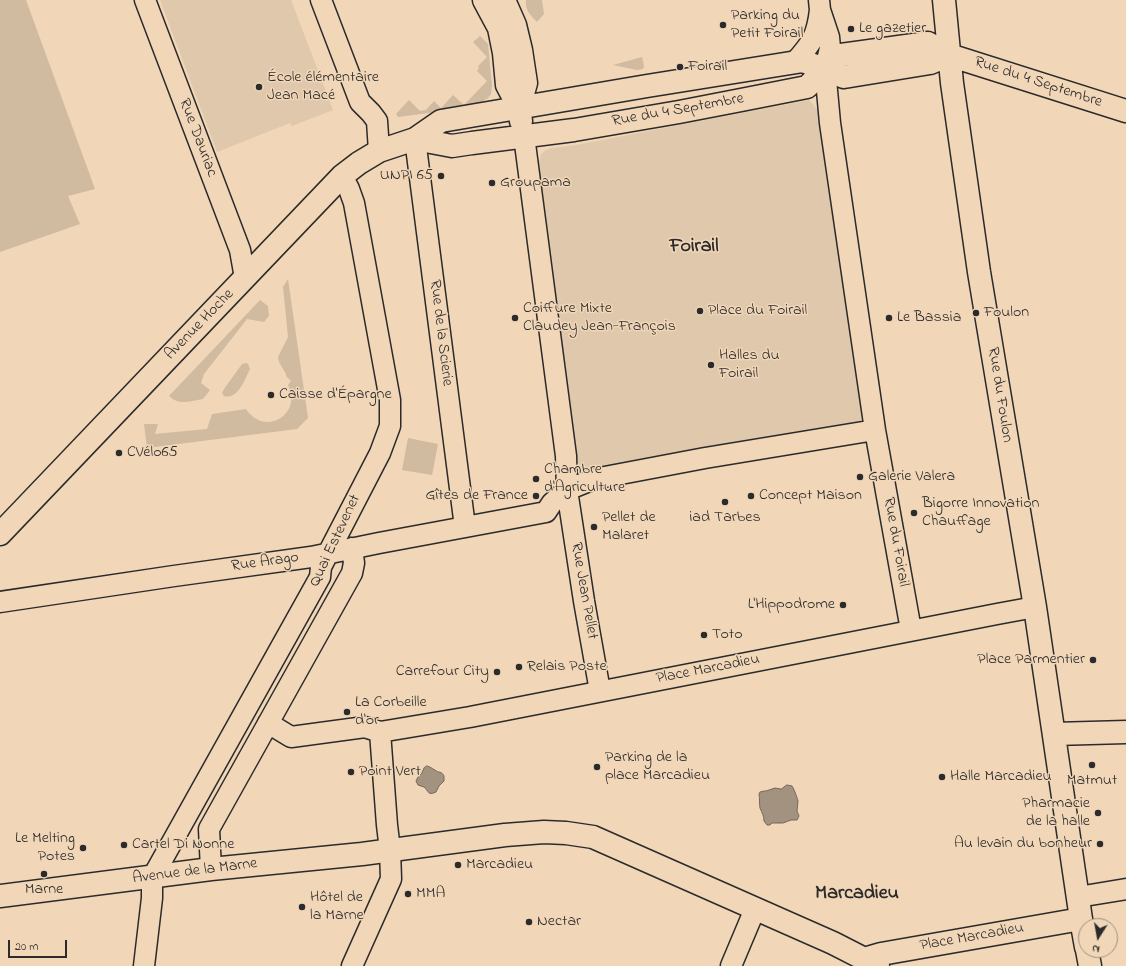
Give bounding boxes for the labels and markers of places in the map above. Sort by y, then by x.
place label: Parking du Petit Foirail [731,6,803,44]
place label: Le gazetier [859,19,926,39]
marker: Parking du Petit Foirail [718,20,728,30]
marker: Le gazetier [846,24,856,34]
place label: Foirail [688,57,727,77]
marker: Foirail [675,62,685,72]
place label: École élémentaire Jean Macé [267,68,379,106]
marker: École élémentaire Jean Macé [254,82,264,92]
place label: UNPI 65 [380,166,433,186]
marker: UNPI 65 [436,171,446,181]
place label: Groupama [500,173,571,193]
marker: Groupama [487,178,497,188]
place label: Coiffure Mixte Claudey Jean-François [523,299,676,337]
place label: Place du Foirail [708,301,807,321]
place label: Foulon [984,303,1029,323]
marker: Place du Foirail [695,306,705,316]
place label: Le Bassia [897,308,961,328]
marker: Foulon [971,308,981,318]
marker: Coiffure Mixte Claudey Jean-François [510,313,520,323]
marker: Le Bassia [884,313,894,323]
place label: Halles du Foirail [719,346,780,384]
marker: Halles du Foirail [706,360,716,370]
place label: Caisse d'Épargne [279,385,392,405]
marker: Caisse d'Épargne [266,390,276,400]
place label: CVélo65 [127,443,178,463]
marker: CVélo65 [114,448,124,458]
place label: Chambre d'Agriculture [544,460,625,498]
place label: Galerie Valera [868,467,955,487]
marker: Galerie Valera [855,472,865,482]
marker: Chambre d'Agriculture [531,474,541,484]
place label: Gîtes de France [425,486,528,506]
place label: Concept Maison [759,486,862,506]
marker: Gîtes de France [531,491,541,501]
marker: Concept Maison [746,491,756,501]
place label: Bigorre Innovation Chauffage [922,494,1039,532]
marker: iad Tarbes [720,497,730,507]
place label: Pellet de Malaret [602,508,656,546]
place label: iad Tarbes [689,508,761,528]
marker: Bigorre Innovation Chauffage [909,508,919,518]
marker: Pellet de Malaret [589,522,599,532]
place label: L'Hippodrome [748,595,835,615]
marker: L'Hippodrome [838,600,848,610]
place label: Toto [712,625,743,645]
marker: Toto [699,630,709,640]
place label: Place Parmentier [977,650,1085,670]
marker: Place Parmentier [1088,655,1098,665]
place label: Relais Poste [527,657,607,677]
place label: Carrefour City [396,662,489,682]
marker: Relais Poste [514,662,524,672]
marker: Carrefour City [492,667,502,677]
place label: La Corbeille d'or [355,693,427,731]
marker: La Corbeille d'or [342,707,352,717]
place label: Parking de la place Marcadieu [605,748,710,786]
marker: Matmut [1087,760,1097,770]
place label: Point Vert [359,762,421,782]
marker: Parking de la place Marcadieu [592,762,602,772]
marker: Point Vert [346,767,356,777]
place label: Halle Marcadieu [950,767,1052,787]
place label: Matmut [1067,771,1117,791]
marker: Halle Marcadieu [937,772,947,782]
place label: Pharmacie de la halle [1022,794,1090,832]
marker: Pharmacie de la halle [1093,808,1103,818]
place label: Le Melting Potes [15,829,75,867]
place label: Au levain du bonheur [954,834,1092,854]
place label: Cartel Di Nonne [132,835,234,855]
marker: Au levain du bonheur [1095,839,1105,849]
marker: Cartel Di Nonne [119,840,129,850]
marker: Le Melting Potes [78,843,88,853]
place label: Marcadieu [466,855,533,875]
marker: Marcadieu [453,860,463,870]
marker: Marne [39,869,49,879]
place label: Marne [25,880,63,900]
place label: MMA [416,884,445,904]
place label: Hôtel de la Marne [310,888,364,926]
marker: MMA [403,889,413,899]
marker: Hôtel de la Marne [297,902,307,912]
place label: Nectar [537,912,581,932]
marker: Nectar [524,917,534,927]

